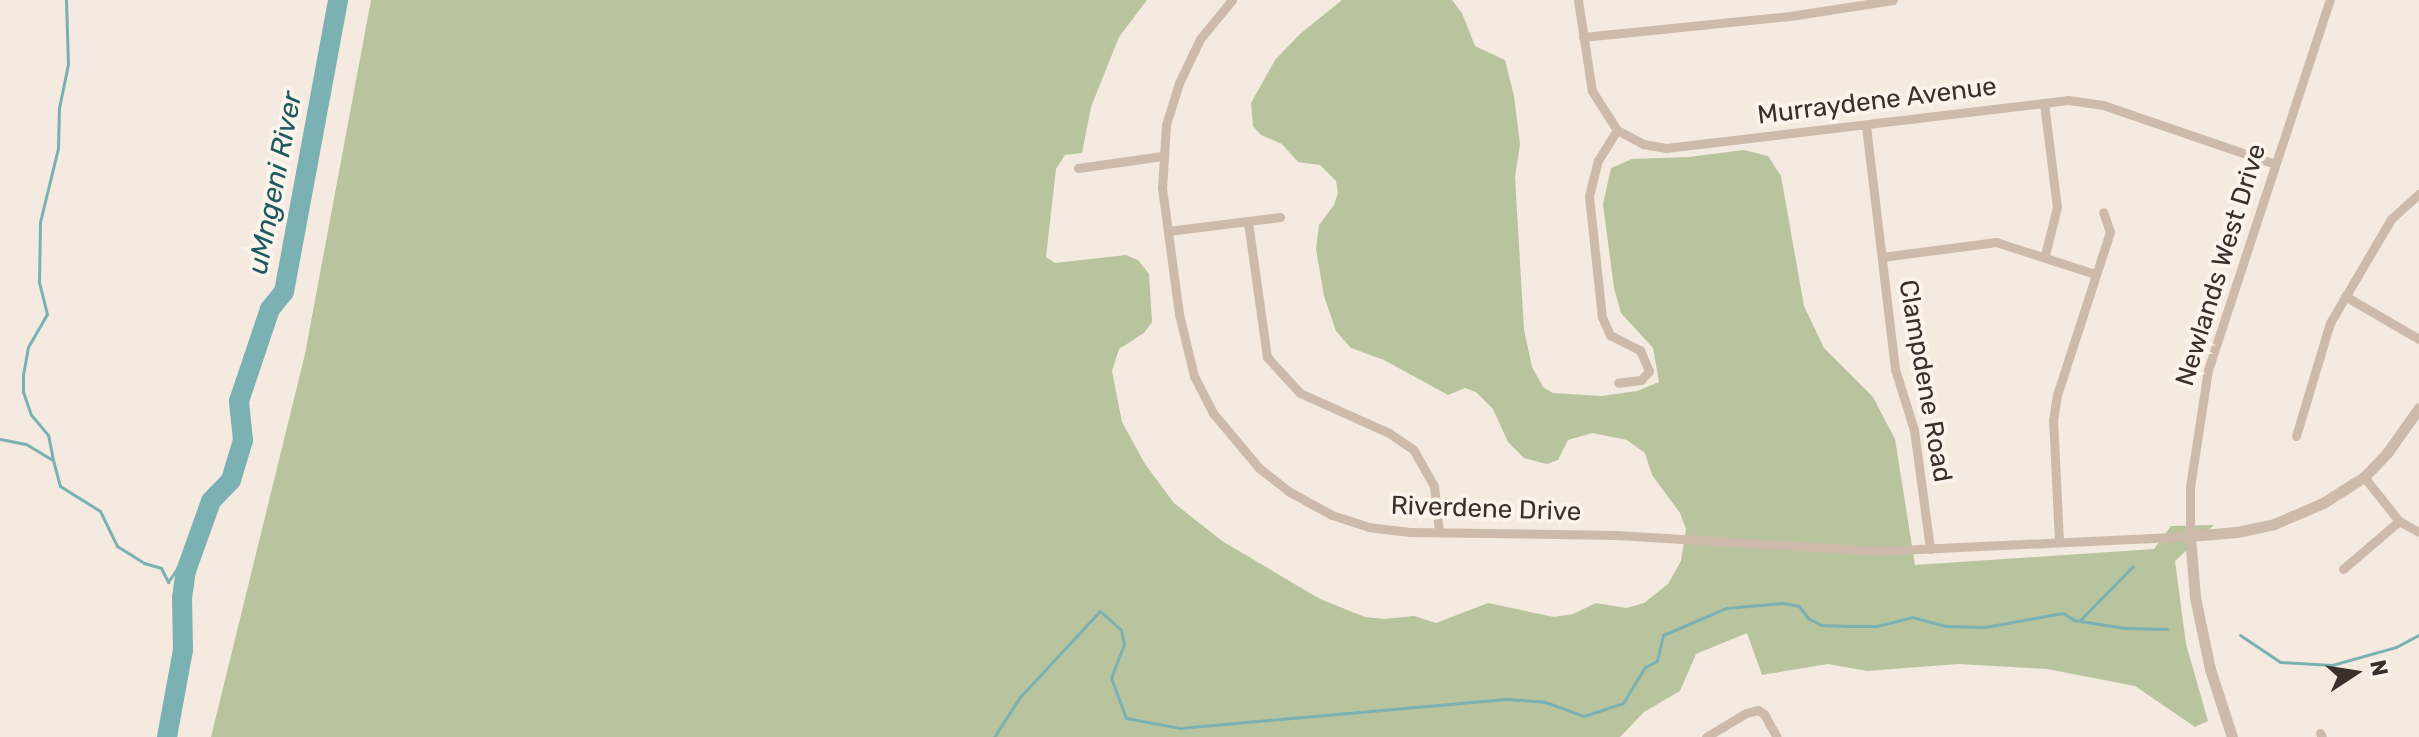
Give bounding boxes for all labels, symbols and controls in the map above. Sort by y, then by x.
street label: Murraydene Avenue [1755,71,1999,131]
water label: uMngeni River [241,89,309,277]
street label: Newlands West Drive [2169,140,2273,390]
street label: Clampdene Road [1892,277,1958,485]
street label: Riverdene Drive [1390,490,1582,528]
north arrow [2315,633,2395,713]
text: N [2364,657,2394,678]

